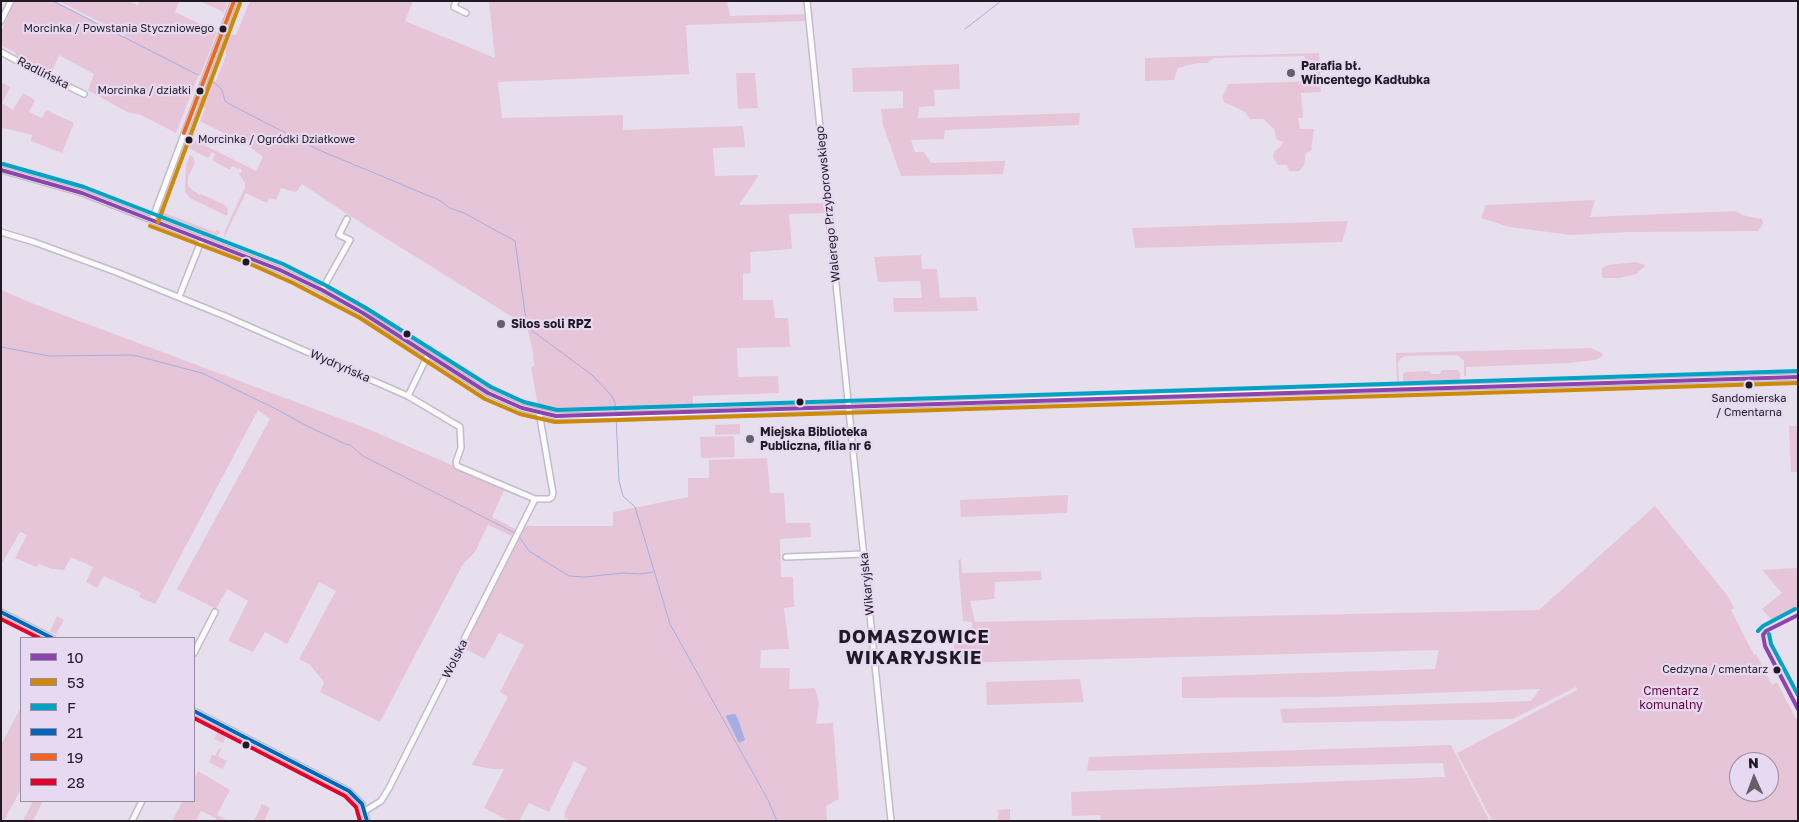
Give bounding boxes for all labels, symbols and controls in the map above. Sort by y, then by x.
place label: Morcinka / Powstania Styczniowego [24,22,214,36]
marker: Morcinka / Powstania Styczniowego [218,24,228,34]
street label: Radlińska [15,54,71,92]
place label: Parafia bł. Wincentego Kadłubka [1301,59,1430,87]
marker: Parafia bł. Wincentego Kadłubka [1285,67,1297,79]
place label: Morcinka / działki [98,84,191,98]
marker: Morcinka / działki [195,86,205,96]
street label: Walerego Przyborowskiego [813,125,843,283]
place label: Morcinka / Ogródki Działkowe [198,133,355,147]
marker: Morcinka / Ogródki Działkowe [184,135,194,145]
unlabelled marker [241,257,251,267]
place label: Silos soli RPZ [511,317,591,331]
marker: Silos soli RPZ [495,318,507,330]
unlabelled marker [402,329,412,339]
street label: Wydryńska [308,346,372,386]
marker: Sandomierska / Cmentarna [1744,380,1754,390]
place label: Sandomierska / Cmentarna [1712,392,1786,418]
unlabelled marker [795,397,805,407]
place label: Miejska Biblioteka Publiczna, filia nr 6 [760,425,871,453]
marker: Miejska Biblioteka Publiczna, filia nr 6 [744,433,756,445]
street label: Wikaryjska [857,552,877,616]
district label: DOMASZOWICE WIKARYJSKIE [837,626,991,669]
legend [20,637,195,802]
street label: Wolska [439,637,471,681]
text: 10 [67,648,84,666]
place label: Cedzyna / cmentarz [1662,663,1768,677]
marker: Cedzyna / cmentarz [1772,665,1782,675]
text: 53 [67,673,84,691]
park label: Cmentarz komunalny [1639,684,1703,712]
text: F [67,698,76,716]
text: 21 [67,723,83,741]
unlabelled marker [241,740,251,750]
text: 19 [67,748,83,766]
north arrow [1729,752,1779,802]
text: N [1748,754,1759,771]
text: 28 [67,773,85,791]

